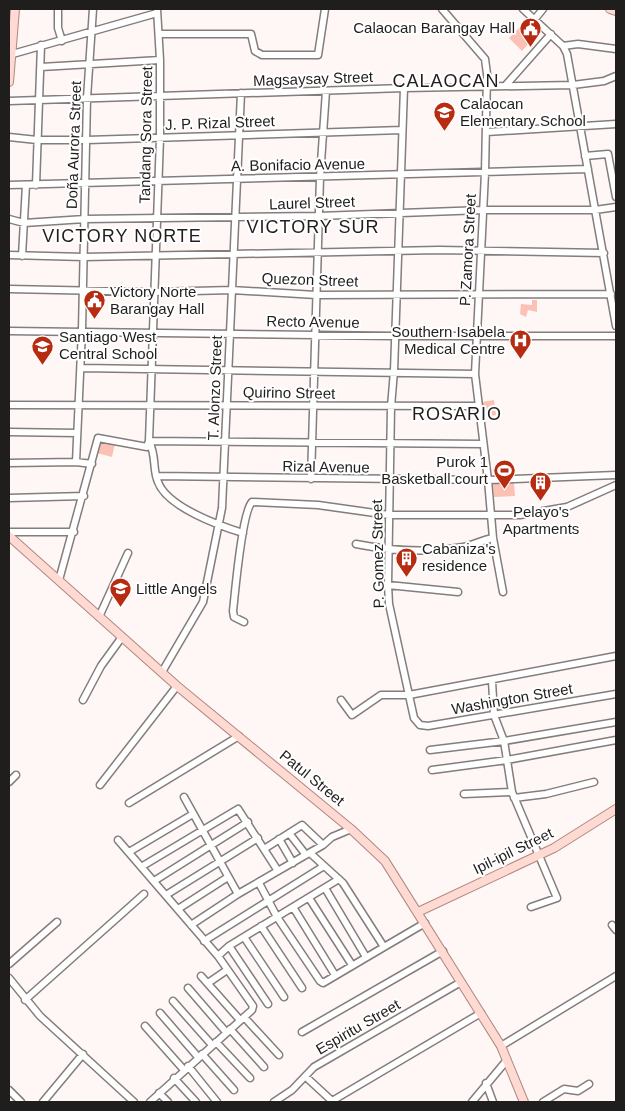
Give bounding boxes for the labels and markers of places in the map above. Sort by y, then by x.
public building icon: Calaocan Barangay Hall [519,16,543,47]
place label: Calaocan Barangay Hall [353,19,515,36]
place label: Calaocan Elementary School [460,95,586,129]
school or university icon: Calaocan Elementary School [432,101,456,132]
place label: Victory Norte Barangay Hall [110,283,204,317]
public building icon: Victory Norte Barangay Hall [82,289,106,320]
place label: Southern Isabela Medical Centre [392,323,506,357]
place label: Santiago West Central School [59,328,157,362]
hospital icon: Southern Isabela Medical Centre [509,329,533,360]
school or university icon: Santiago West Central School [31,334,55,365]
place label: Purok 1 Basketball court [381,453,489,487]
sports icon: Purok 1 Basketball court [492,459,516,490]
building icon: Pelayo's Apartments [529,471,553,502]
place label: Pelayo's Apartments [503,503,579,537]
place label: Cabaniza's residence [422,540,496,574]
building icon: Cabaniza's residence [394,546,418,577]
school or university icon: Little Angels [108,577,132,608]
place label: Little Angels [136,580,217,597]

